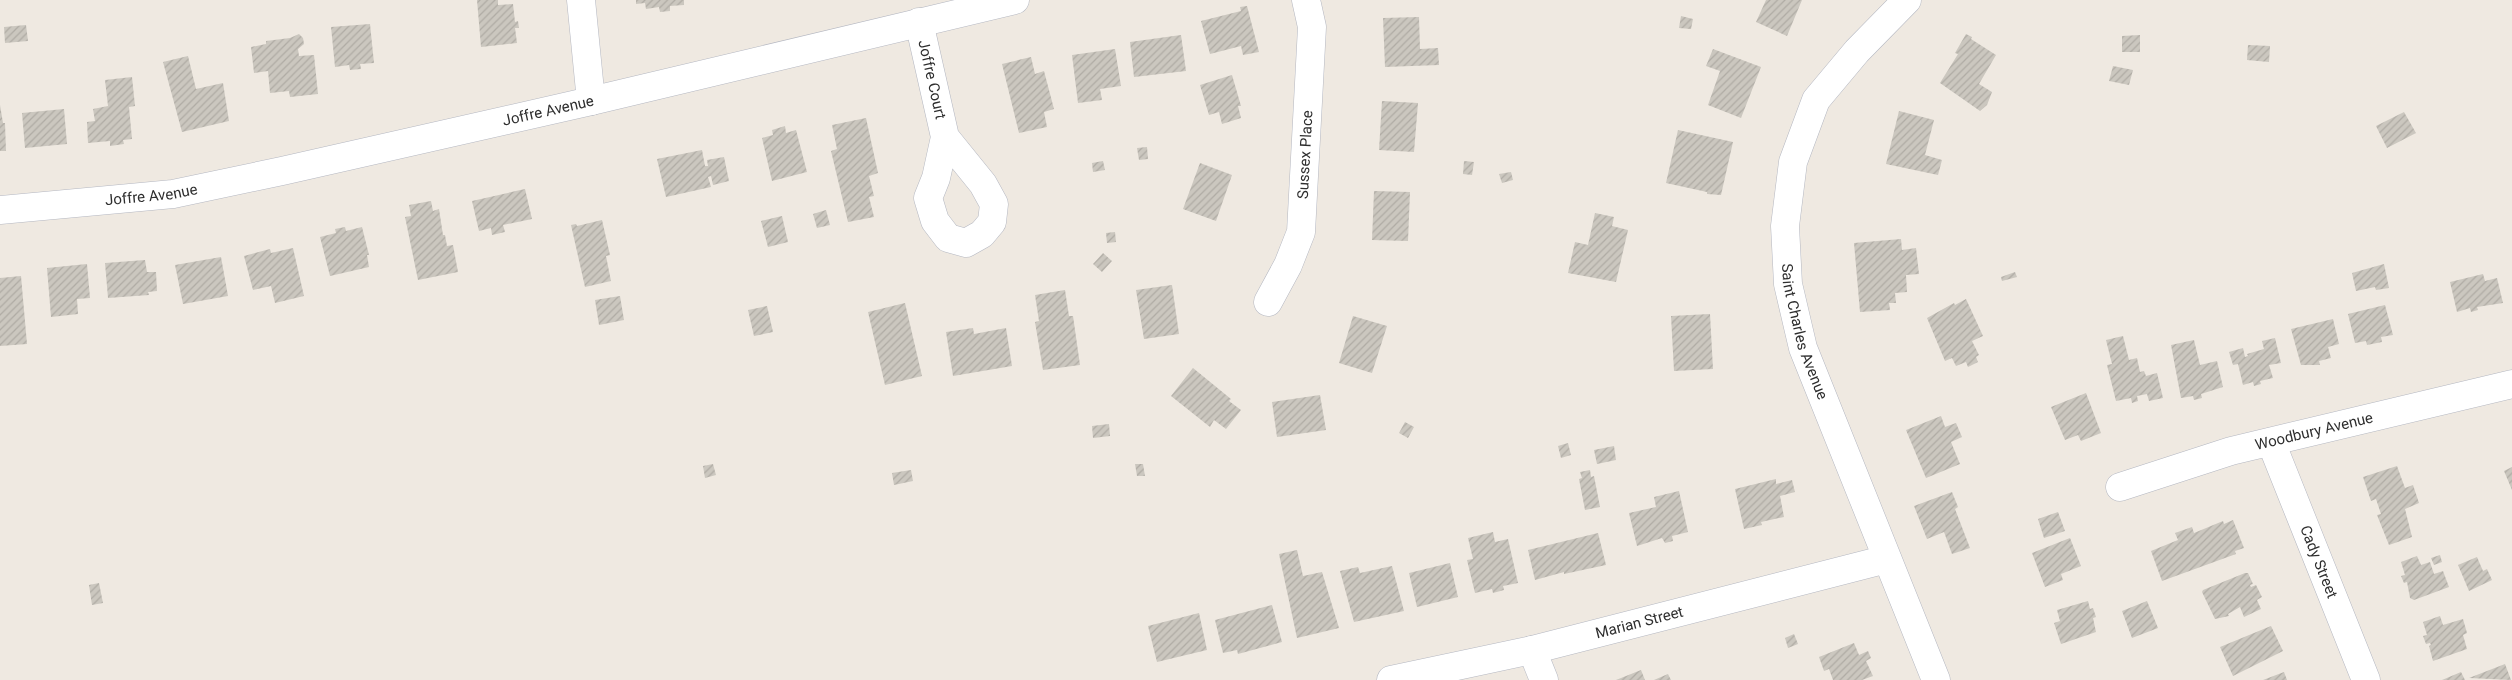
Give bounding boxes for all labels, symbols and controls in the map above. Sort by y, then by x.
street label: Joffre Court [914,38,950,121]
street label: Joffre Avenue [501,92,596,130]
street label: Sussex Place [1294,110,1317,200]
street label: Joffre Avenue [104,180,199,209]
street label: Saint Charles Avenue [1778,263,1832,402]
street label: Woodbury Avenue [2253,408,2375,454]
street label: Cady Street [2296,523,2341,601]
street label: Marian Street [1594,603,1685,642]

